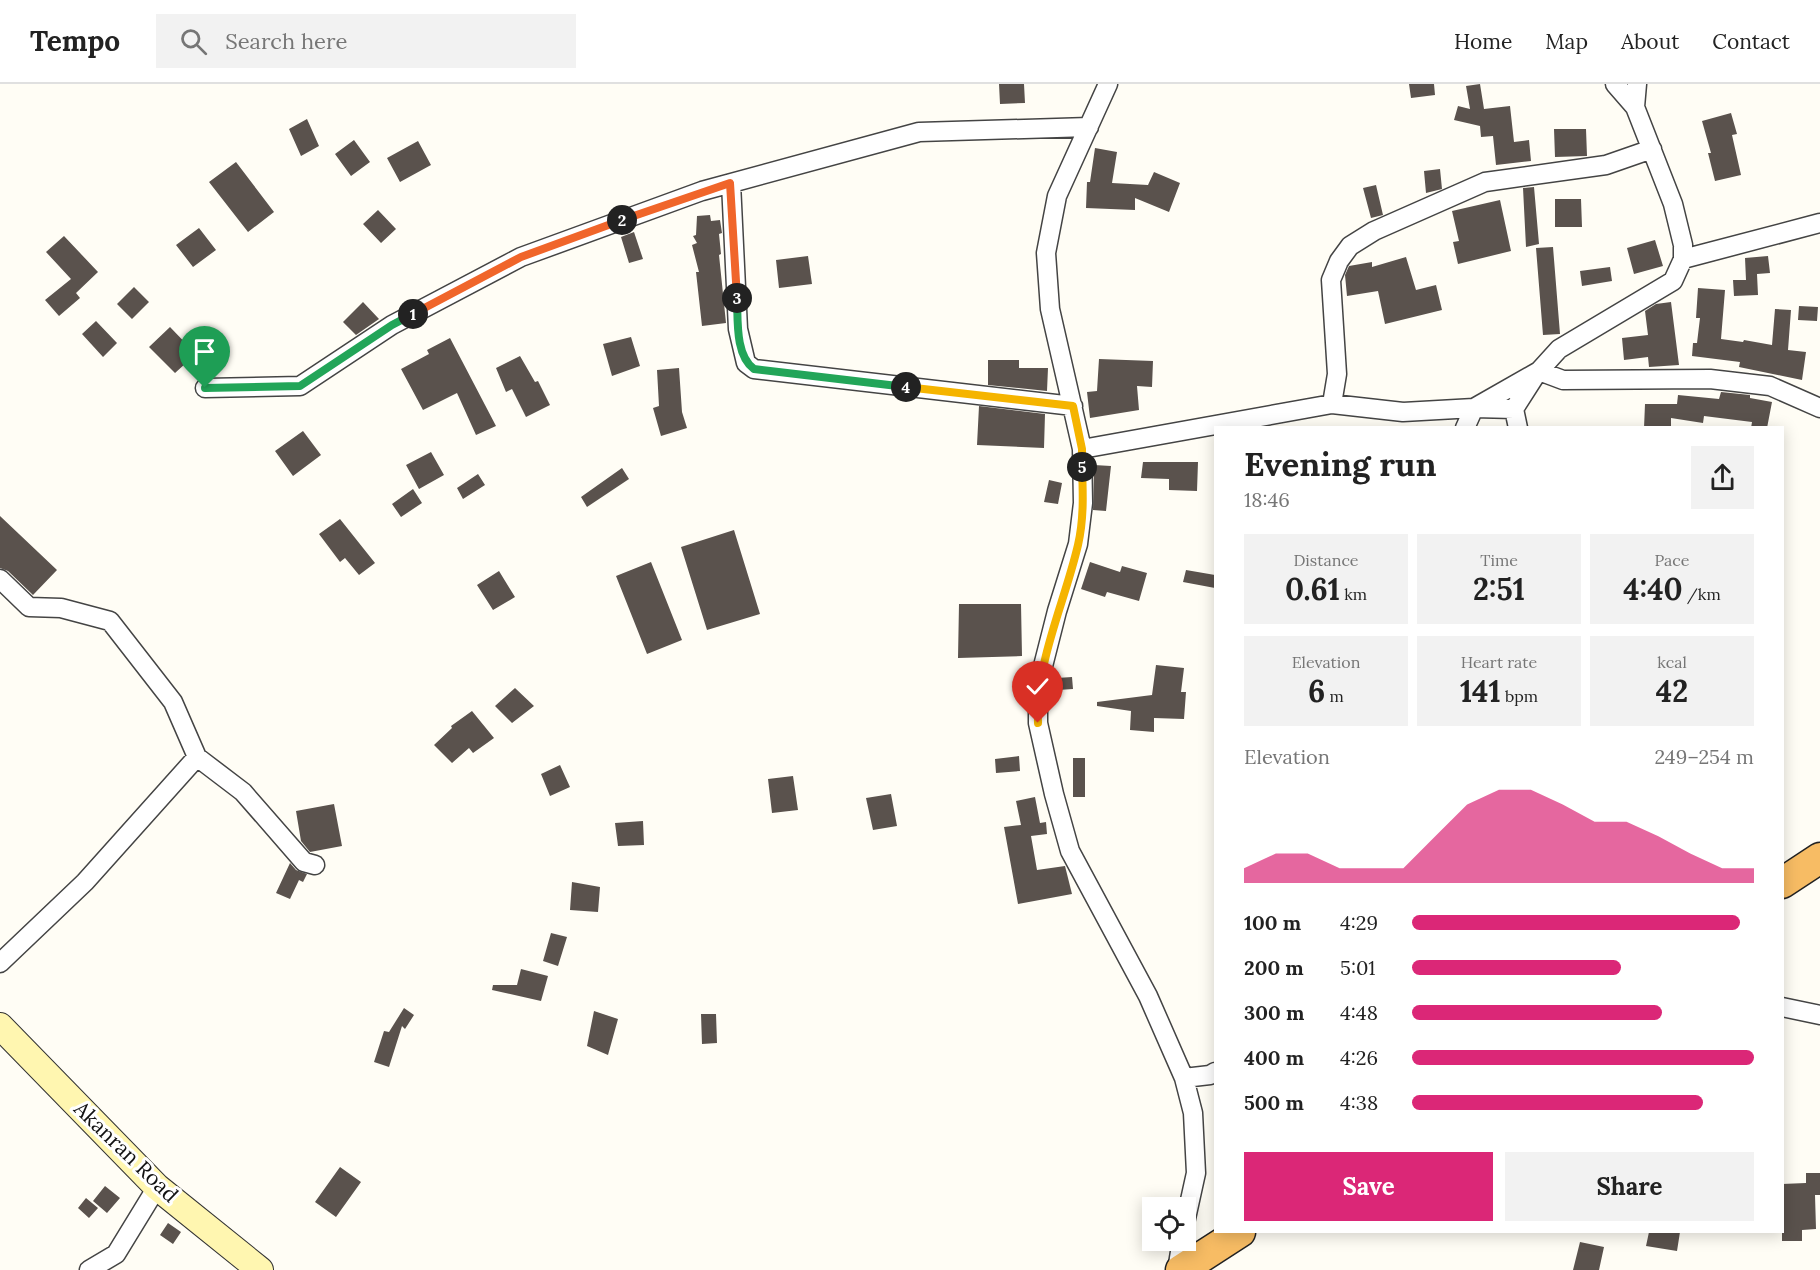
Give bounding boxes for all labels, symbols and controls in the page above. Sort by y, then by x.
search box [156,14,576,68]
text: Tempo [30,23,120,59]
icon: search [177,25,210,58]
text: Search here [225,27,347,55]
text: Home [1454,28,1512,55]
text: Map [1545,28,1588,55]
text: About [1621,28,1679,55]
text: Contact [1712,28,1790,55]
pin: 2 [607,205,637,235]
text: 2 [618,210,626,230]
pin: 3 [722,283,752,313]
text: 3 [733,288,741,308]
pin: 1 [398,299,428,329]
text: 1 [410,304,416,324]
pin [179,326,230,388]
icon: arrive [188,335,221,368]
pin: 4 [891,372,921,402]
text: 4 [902,377,910,397]
text: Evening run [1244,443,1436,485]
button: share [1691,446,1754,509]
pin: 5 [1067,452,1097,482]
text: 5 [1078,457,1086,477]
text: 18:46 [1244,487,1290,512]
text: Distance [1293,550,1359,570]
text: Time [1480,550,1518,570]
text: Pace [1655,550,1689,570]
text: 0.61 [1285,570,1340,608]
text: 2:51 [1473,570,1525,608]
text: 4:40 [1623,570,1683,608]
text: km [1340,584,1367,604]
text: /km [1683,584,1721,604]
text: Elevation [1292,652,1360,672]
text: Heart rate [1461,652,1537,672]
text: kcal [1657,652,1687,672]
pin [1012,661,1063,723]
icon: check [1021,670,1054,703]
text: 6 [1308,672,1325,710]
text: 141 [1460,672,1501,710]
text: 42 [1656,672,1688,710]
text: m [1325,686,1344,706]
text: bpm [1501,686,1538,706]
text: Elevation [1244,744,1330,769]
text: 249–254 m [1655,744,1754,769]
text: 100 m [1244,910,1301,935]
text: 4:29 [1340,910,1378,935]
text: 200 m [1244,955,1304,980]
text: 5:01 [1340,955,1376,980]
text: 300 m [1244,1000,1304,1025]
text: 4:48 [1340,1000,1378,1025]
text: 400 m [1244,1045,1304,1070]
text: 4:26 [1340,1045,1378,1070]
text: 500 m [1244,1090,1304,1115]
text: 4:38 [1340,1090,1378,1115]
street label: Akanran Road [68,1094,184,1208]
button: Save [1244,1152,1493,1221]
button: Share [1505,1152,1754,1221]
map controls [1142,1197,1196,1251]
button: locate [1142,1197,1196,1251]

